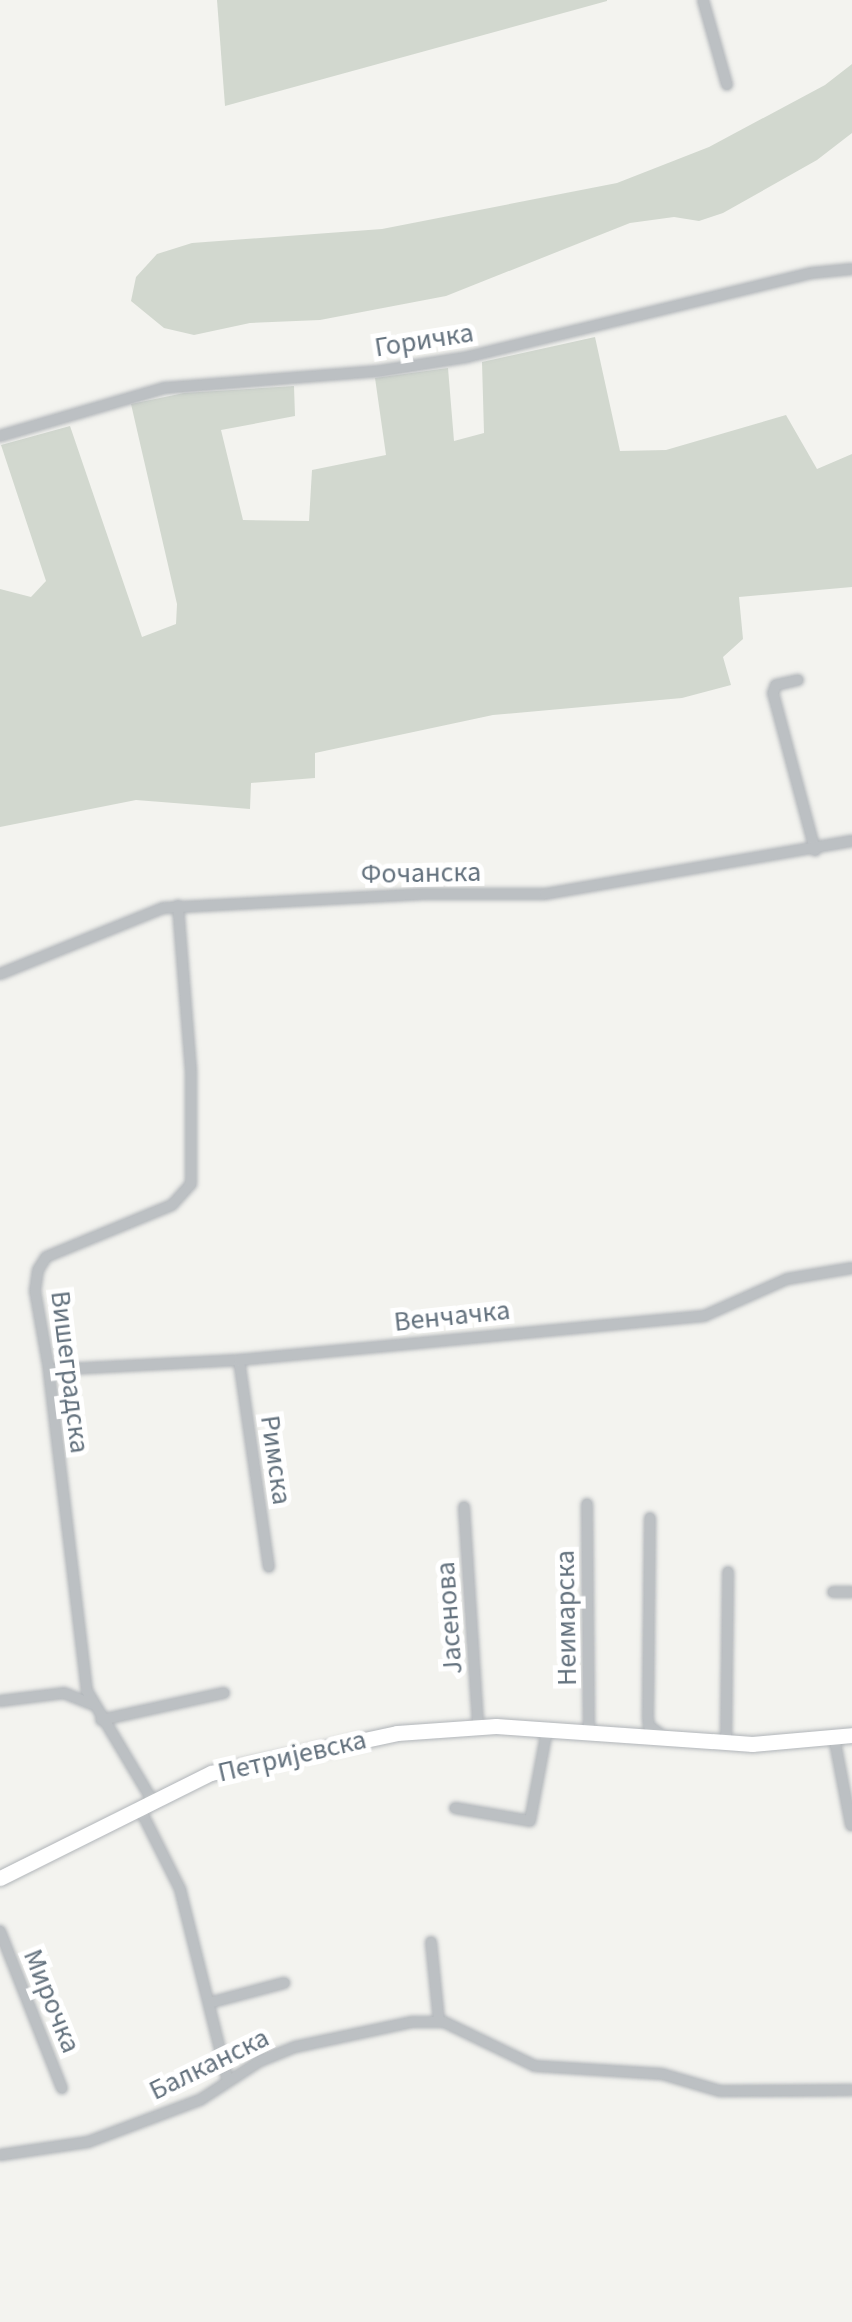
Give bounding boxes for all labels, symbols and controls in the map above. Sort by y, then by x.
street label: Горичка [372,316,476,364]
street label: Фочанска [361,855,481,891]
street label: Вишеградска [43,1289,97,1455]
street label: Венчачка [392,1293,512,1339]
street label: Римска [253,1413,299,1507]
street label: Неимарска [548,1550,584,1686]
street label: Јасенова [428,1561,470,1675]
street label: Петријевска [214,1723,370,1789]
street label: Мирочка [16,1944,88,2058]
street label: Балканска [144,2021,274,2107]

